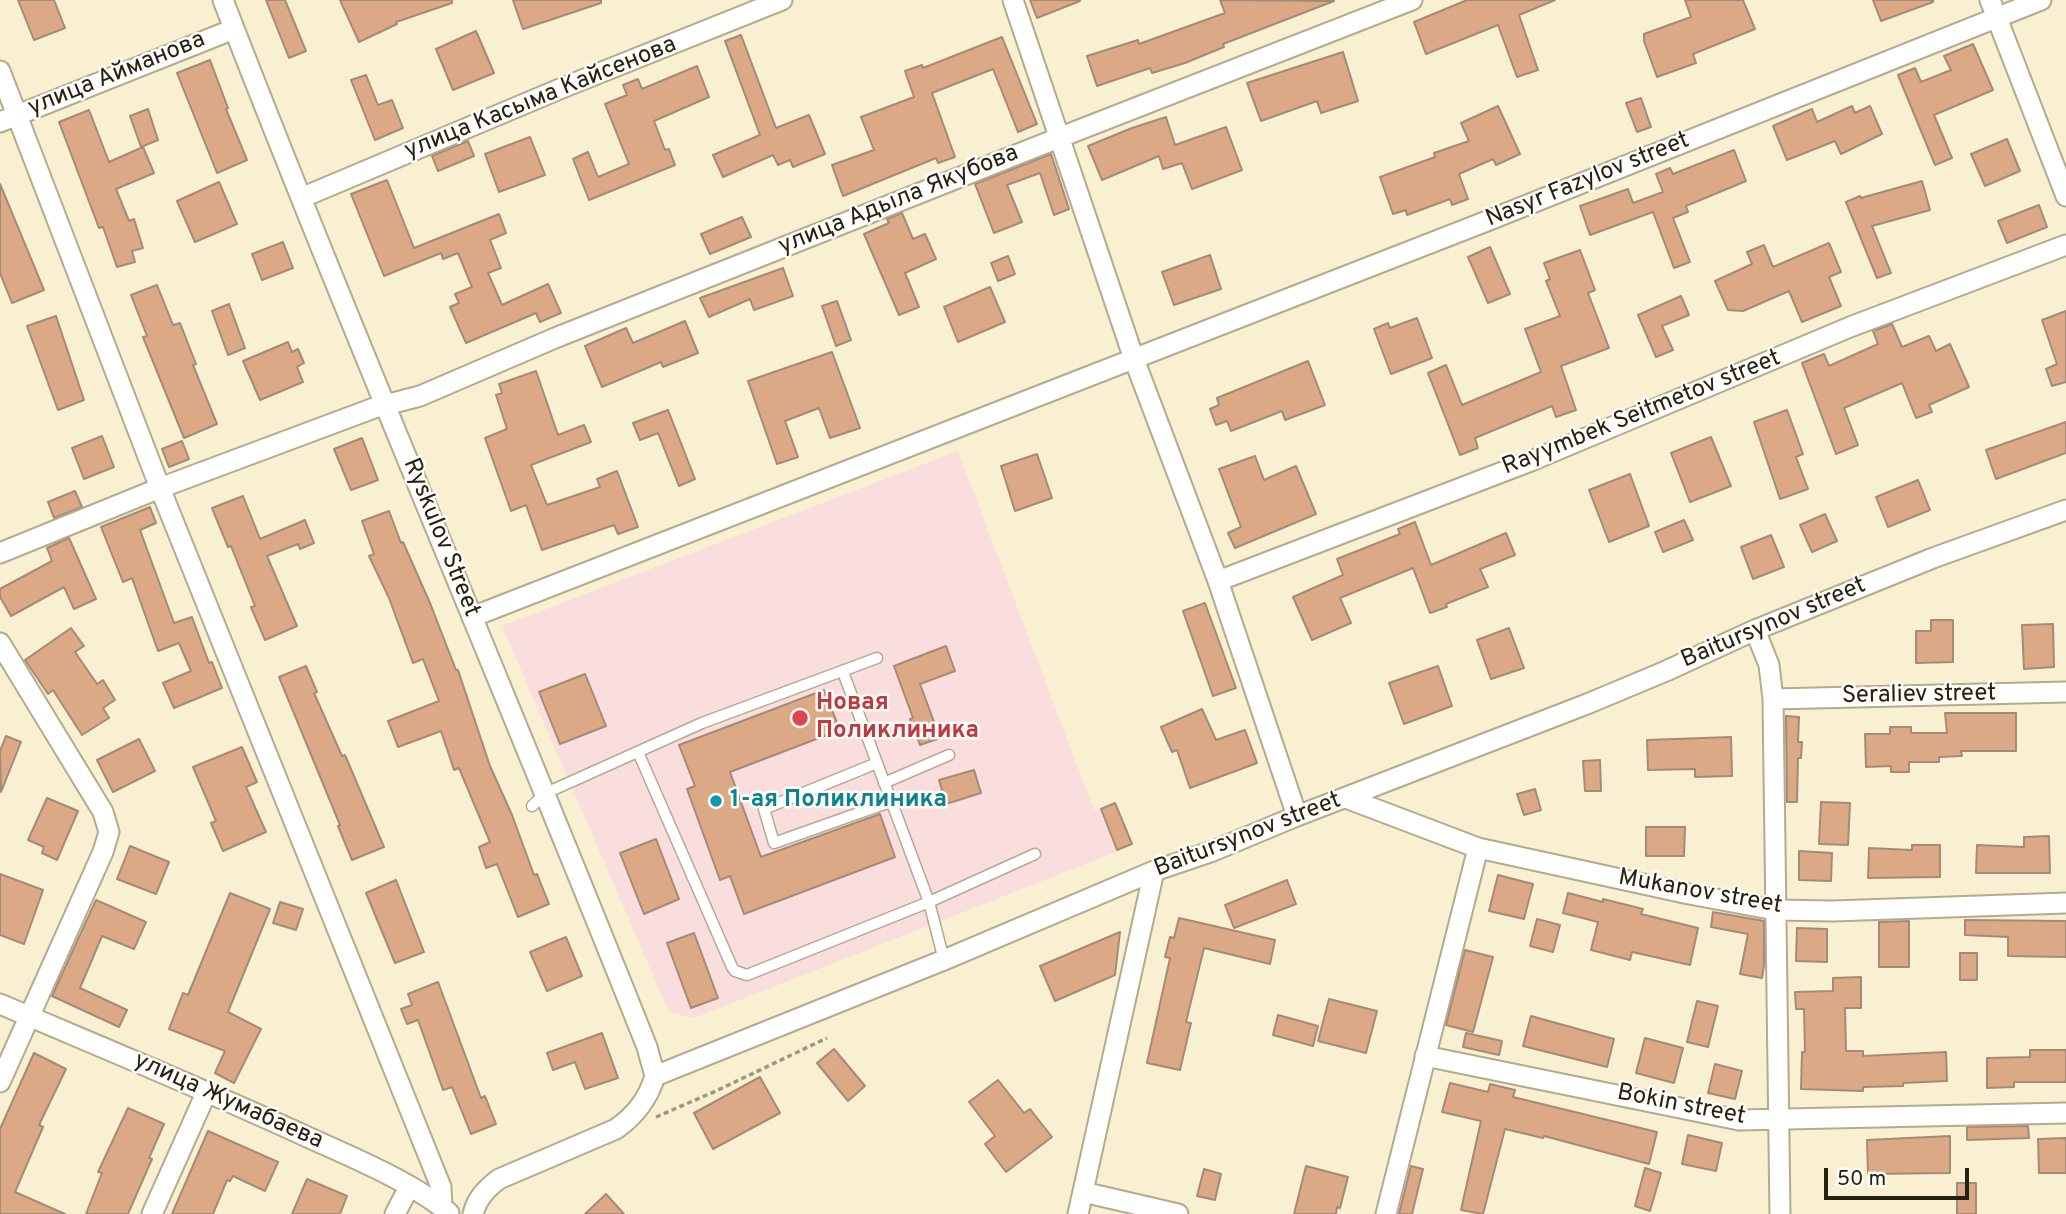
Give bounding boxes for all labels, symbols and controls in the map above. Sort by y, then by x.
street label: улица Айманова [24,26,210,124]
street label: улица Касыма Кайсенова [401,31,681,167]
street label: Nasyr Fazylov street [1482,127,1694,235]
street label: улица Адыла Якубова [775,140,1023,262]
street label: Rayymbek Seitmetov street [1499,345,1785,483]
street label: Ryskulov Street [395,455,485,621]
street label: Baitursynov street [1677,572,1871,676]
street label: Seraliev street [1842,680,1996,712]
place label: Новая Поликлиника [816,690,979,746]
marker: Новая Поликлиника [790,708,810,728]
place label: 1-ая Поликлиника [730,787,947,815]
street label: Baitursynov street [1151,787,1345,885]
marker: 1-ая Поликлиника [708,793,724,809]
street label: Mukanov street [1616,864,1784,922]
street label: улица Жумабаева [129,1047,327,1157]
street label: Bokin street [1614,1079,1748,1133]
scale bar [1828,1154,1973,1198]
text: 50 m [1837,1166,1886,1193]

